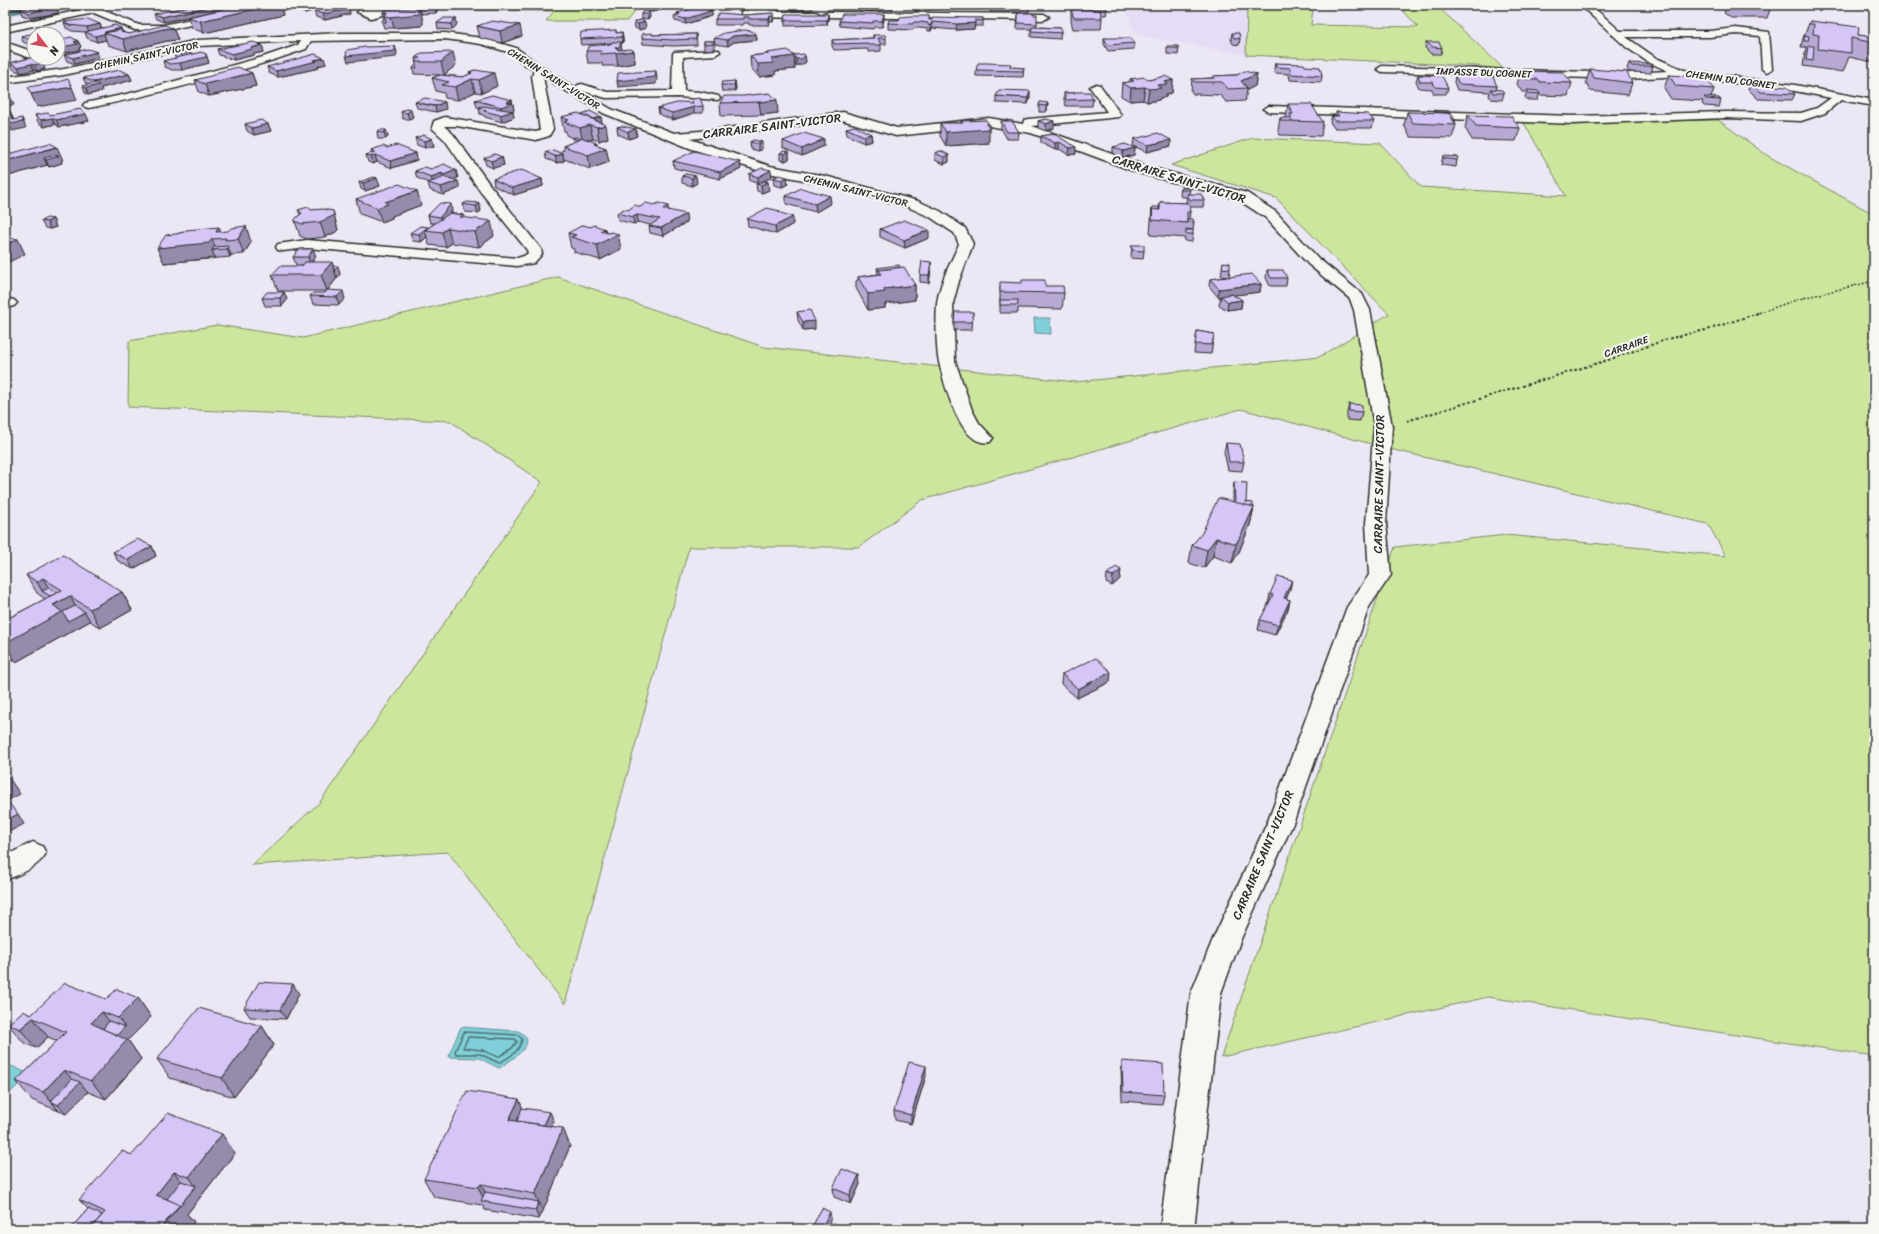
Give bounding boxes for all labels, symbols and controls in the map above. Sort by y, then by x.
north arrow [26,26,66,66]
street label: CHEMIN SAINT-VICTOR [92,36,200,76]
text: N [44,42,65,59]
street label: CHEMIN SAINT-VICTOR [503,43,603,115]
street label: IMPASSE DU COGNET [1435,62,1533,84]
street label: CHEMIN DU COGNET [1685,65,1778,95]
street label: CARRAIRE SAINT-VICTOR [702,107,842,145]
street label: CARRAIRE SAINT-VICTOR [1109,148,1249,210]
street label: CHEMIN SAINT-VICTOR [802,169,910,213]
street label: CARRAIRE [1602,330,1652,363]
street label: CARRAIRE SAINT-VICTOR [1367,414,1391,554]
street label: CARRAIRE SAINT-VICTOR [1226,787,1300,923]

